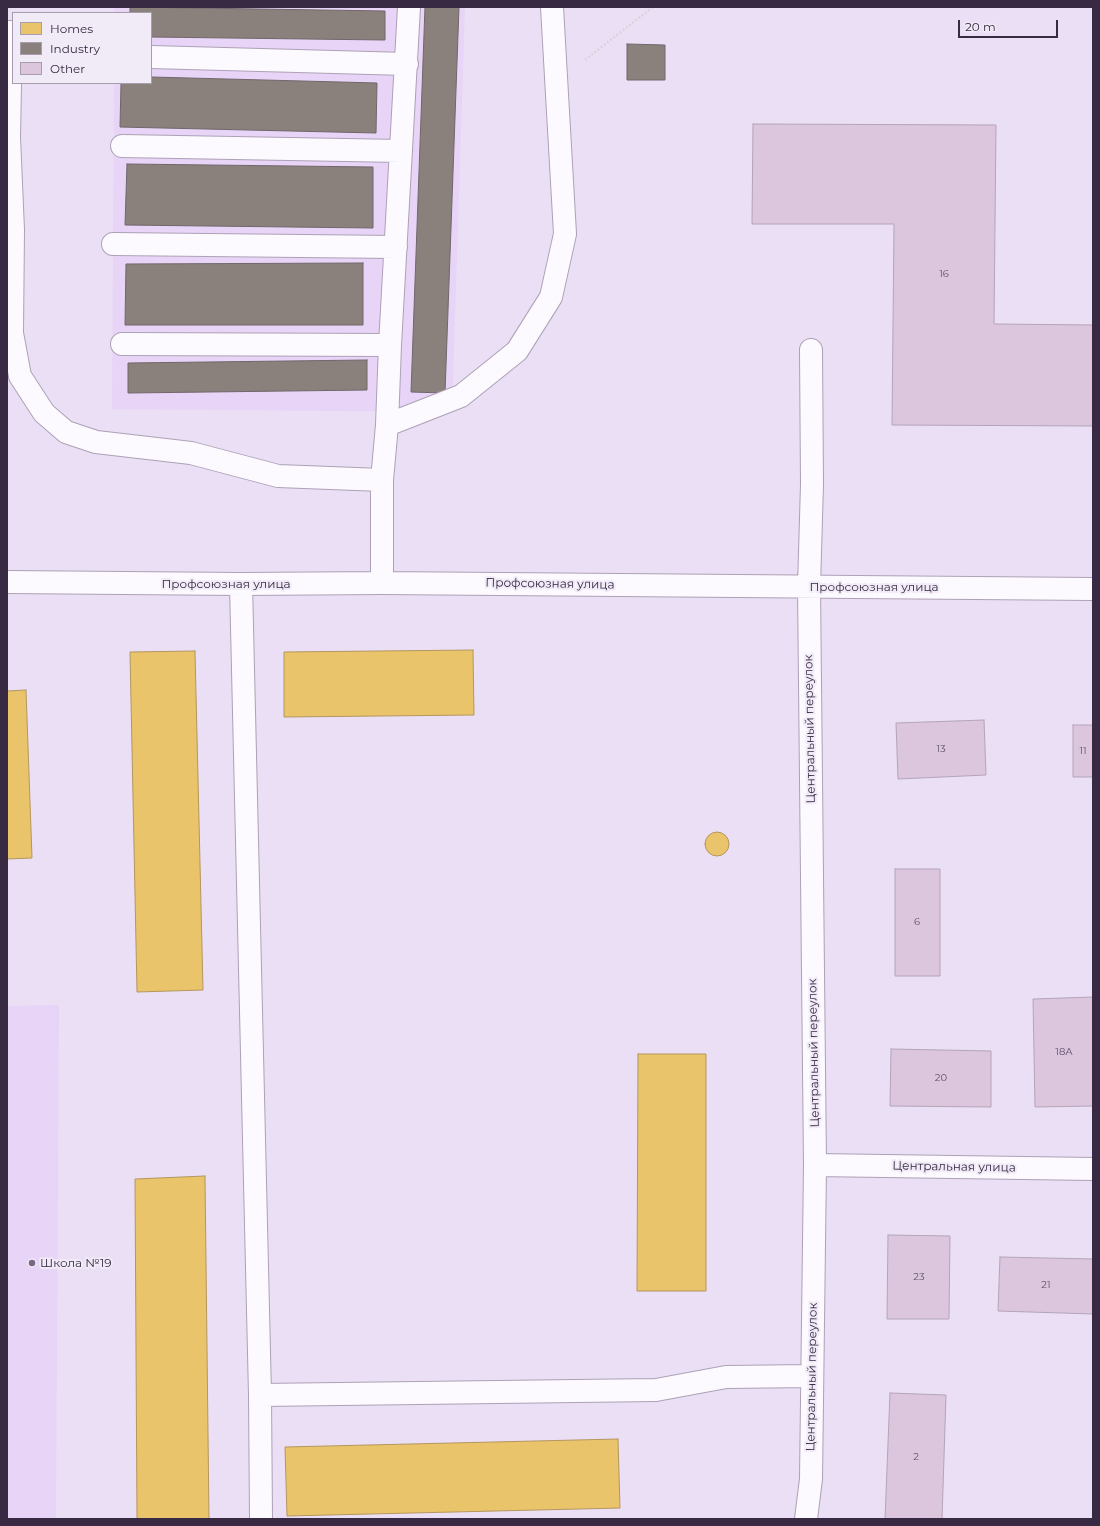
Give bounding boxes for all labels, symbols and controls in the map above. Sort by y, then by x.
legend [12,12,152,84]
scale bar [960,12,1060,38]
text: 20 m [965,19,996,34]
text: Homes [50,21,93,36]
text: Industry [50,41,100,56]
text: Other [50,61,85,76]
house number: 16 [939,268,949,280]
street label: Профсоюзная улица [485,576,615,592]
street label: Профсоюзная улица [161,577,291,591]
street label: Профсоюзная улица [809,580,939,594]
street label: Центральный переулок [802,654,818,804]
house number: 13 [936,743,946,755]
house number: 11 [1079,745,1087,757]
house number: 6 [914,916,920,928]
street label: Центральный переулок [806,978,822,1128]
house number: 18А [1055,1046,1073,1058]
house number: 20 [935,1072,947,1084]
street label: Центральная улица [892,1159,1016,1175]
place label: Школа №19 [40,1256,112,1270]
marker: Школа №19 [27,1258,37,1268]
house number: 23 [913,1271,925,1283]
house number: 21 [1041,1279,1051,1291]
street label: Центральный переулок [804,1302,820,1452]
house number: 2 [913,1451,919,1463]

